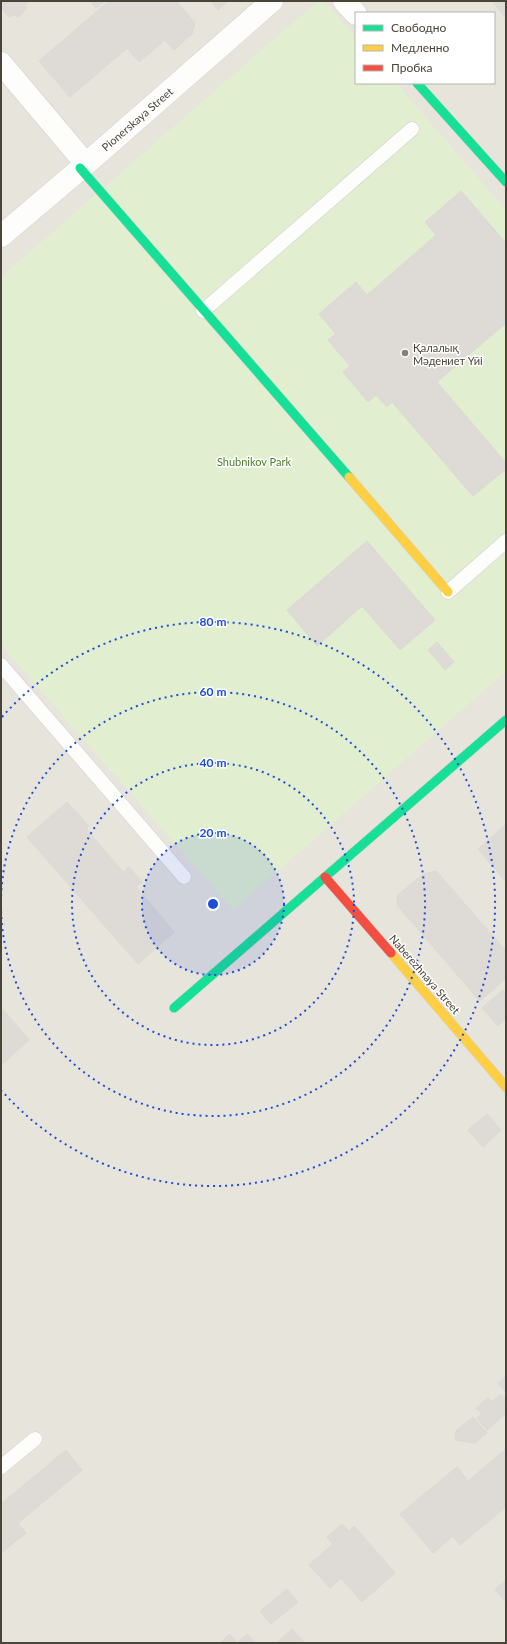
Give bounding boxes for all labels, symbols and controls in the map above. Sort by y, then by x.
legend [355,12,495,84]
text: Свободно [391,20,447,35]
text: Медленно [391,40,450,55]
text: Пробка [391,60,432,75]
street label: Pionerskaya Street [99,85,175,153]
place label: Қалалық Мәдениет Үйі [413,341,483,367]
marker: Қалалық Мәдениет Үйі [400,348,410,358]
park label: Shubnikov Park [217,455,291,468]
text: 80 m [200,614,226,629]
text: 60 m [200,684,226,699]
text: 40 m [200,755,226,770]
text: 20 m [200,825,226,840]
centre of rings [206,897,220,911]
street label: Naberezhnaya Street [387,932,463,1016]

